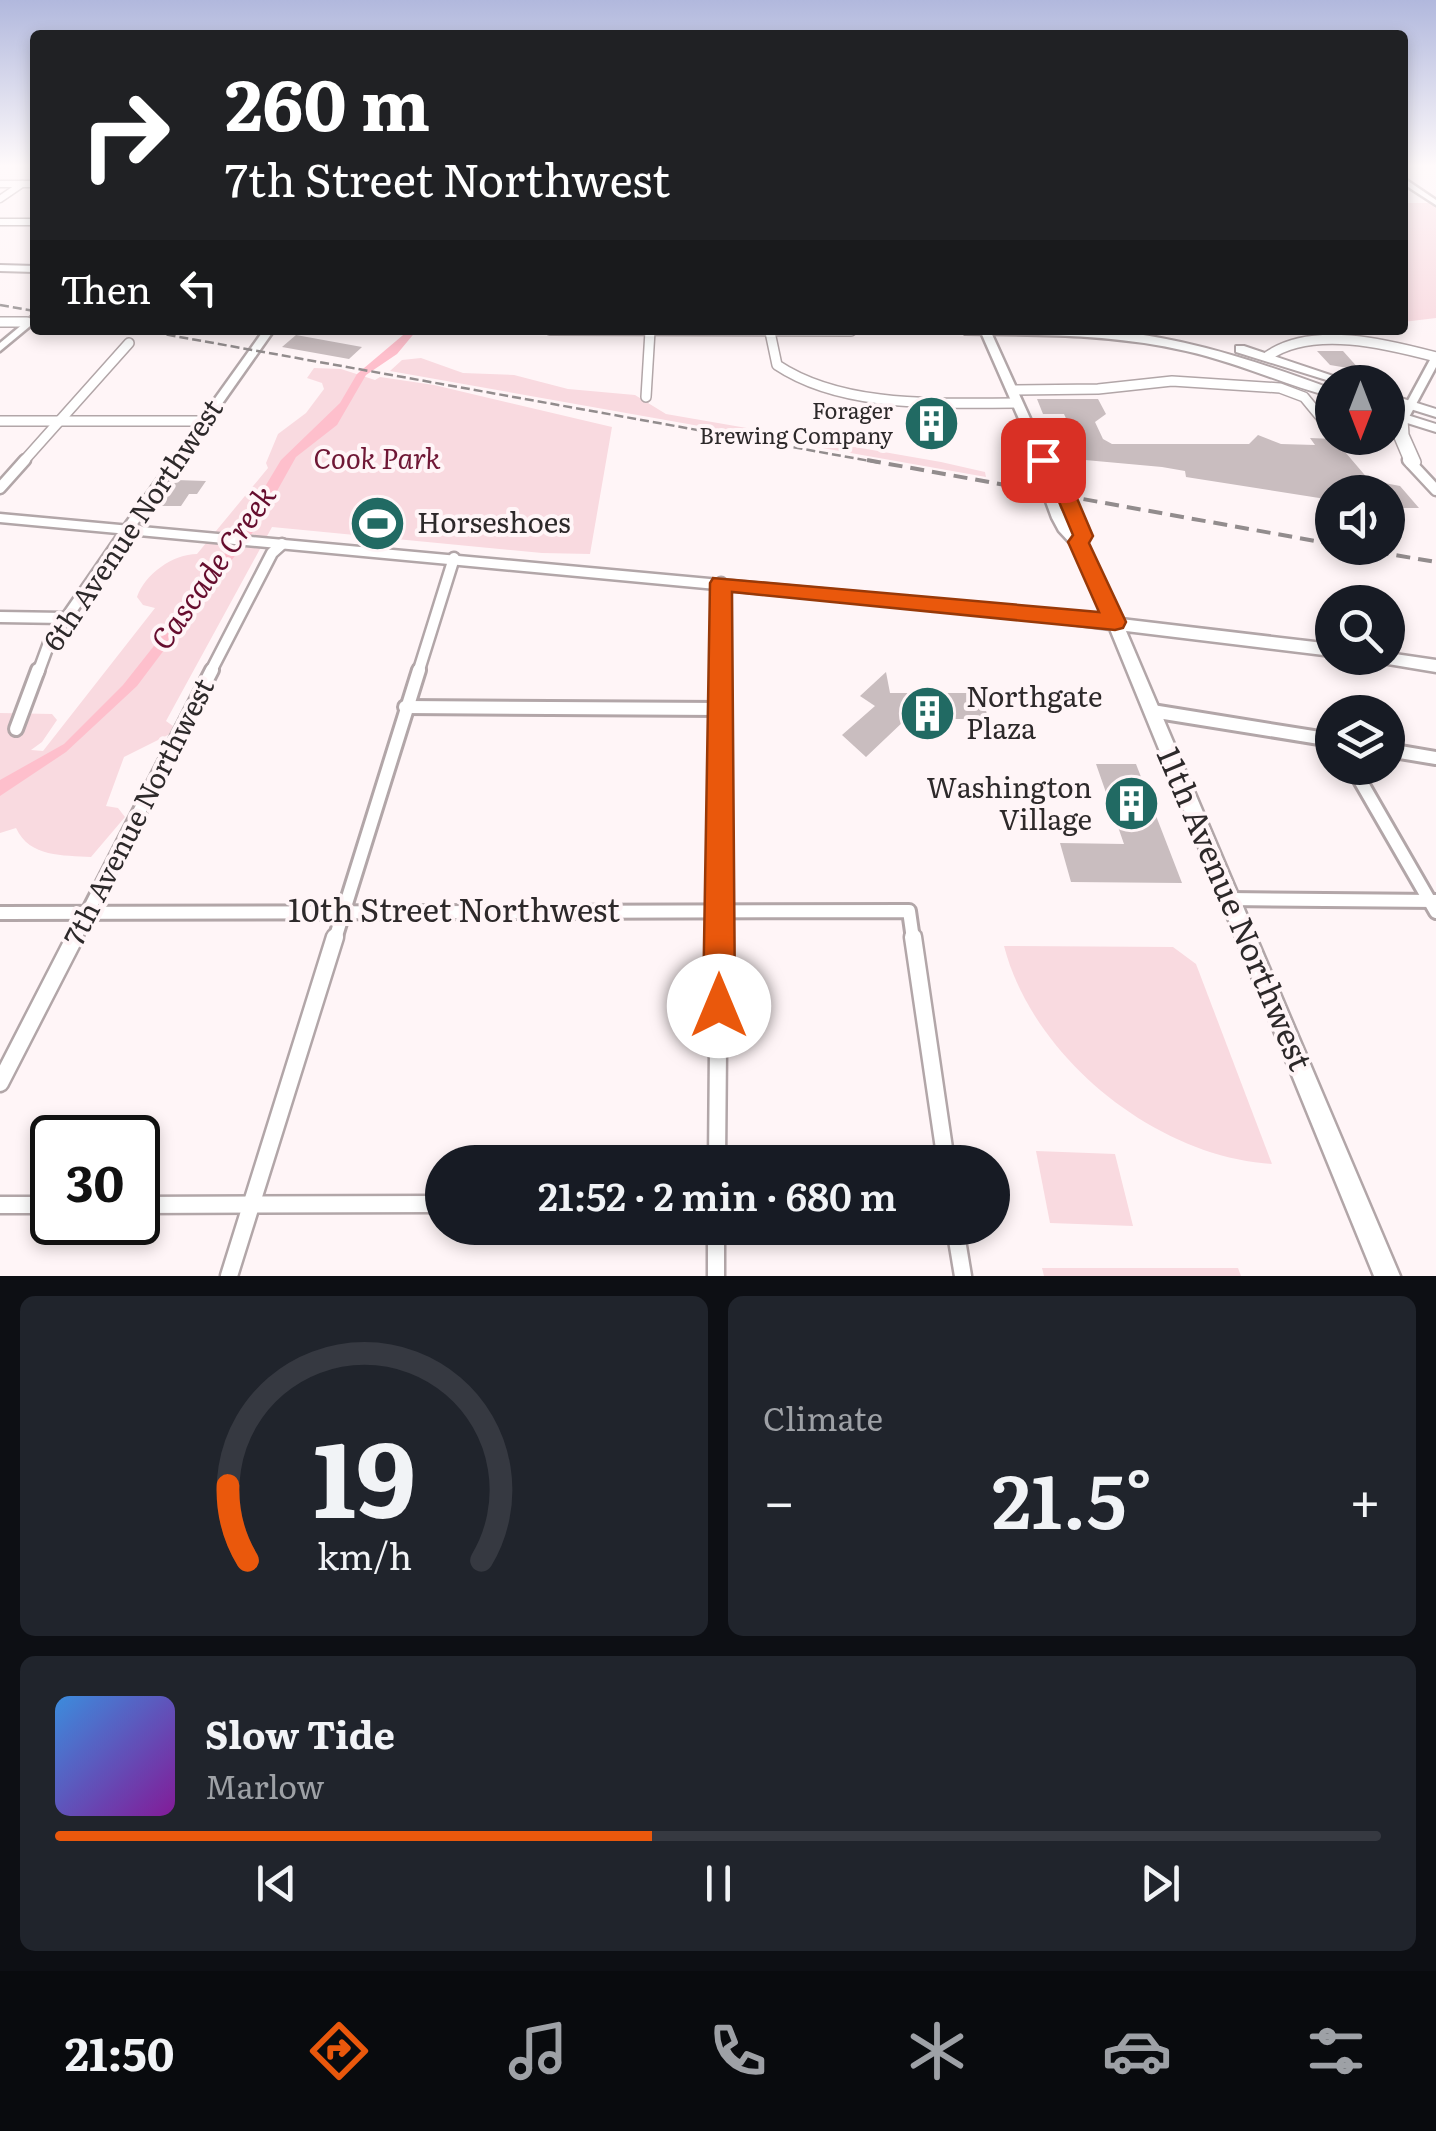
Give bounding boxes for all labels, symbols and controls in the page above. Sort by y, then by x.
text: 260 m [225,49,430,153]
icon: right [60,70,190,200]
text: 7th Street Northwest [225,144,670,211]
text: Then [60,259,151,316]
icon: left [171,260,226,315]
north arrow [1315,365,1405,455]
map controls [1315,365,1405,785]
street label: 6th Avenue Northwest [31,389,232,658]
place label: Forager Brewing Company [699,393,894,451]
building icon: Forager Brewing Company [902,394,962,454]
pin [1001,418,1086,503]
icon: arrive [1016,433,1071,488]
park label: Cook Park [313,436,441,478]
water label: Cascade Creek [138,475,285,658]
button: sound [1315,475,1405,565]
sports icon: Horseshoes [348,493,408,553]
place label: Horseshoes [417,500,571,542]
button: search [1315,585,1405,675]
street label: 7th Avenue Northwest [52,669,223,952]
place label: Northgate Plaza [966,674,1103,748]
building icon: Northgate Plaza [897,683,957,743]
button: layers [1315,695,1405,785]
street label: 11th Avenue Northwest [1147,739,1327,1077]
place label: Washington Village [927,765,1092,839]
building icon: Washington Village [1101,774,1161,834]
street label: 10th Street Northwest [288,884,620,932]
position arrow [667,954,771,1058]
speed limit sign: 30 [30,1115,160,1245]
text: 21:52 · 2 min · 680 m [538,1166,897,1223]
text: Climate [763,1393,883,1441]
text: 19 [313,1396,415,1550]
text: 21.5° [992,1441,1152,1552]
text: − [763,1457,795,1539]
text: + [1349,1457,1381,1539]
text: km/h [316,1528,412,1581]
text: Slow Tide [205,1704,395,1761]
text: Marlow [205,1761,324,1809]
icon: previous [249,1856,304,1911]
icon: pause [691,1856,746,1911]
icon: next [1133,1856,1188,1911]
icon: directions [304,2016,374,2086]
icon: music [503,2016,573,2086]
icon: phone [703,2016,773,2086]
icon: climate [902,2016,972,2086]
icon: car [1102,2016,1172,2086]
icon: filters [1301,2016,1371,2086]
text: 21:50 [65,2018,175,2085]

